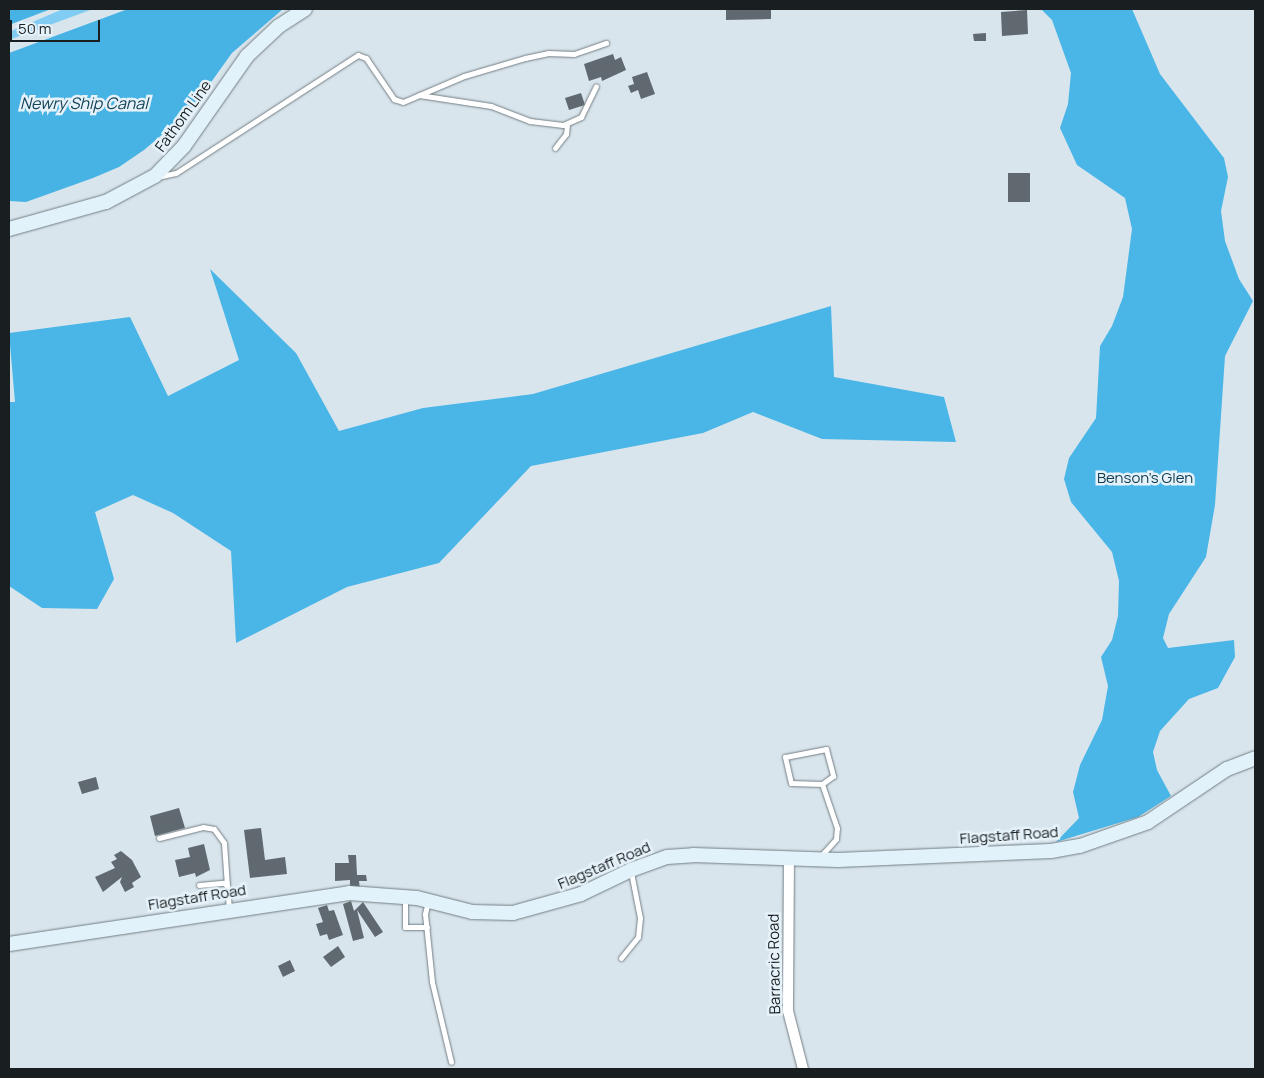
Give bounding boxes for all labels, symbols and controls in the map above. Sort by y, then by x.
scale bar [12,10,102,42]
text: 50 m [18,18,52,39]
street label: Fathom Line [151,77,215,155]
water label: Newry Ship Canal [20,93,148,113]
park label: Benson's Glen [1097,469,1193,487]
street label: Flagstaff Road [959,823,1059,847]
street label: Flagstaff Road [555,837,653,893]
street label: Flagstaff Road [147,880,247,914]
street label: Barracric Road [764,914,784,1014]

